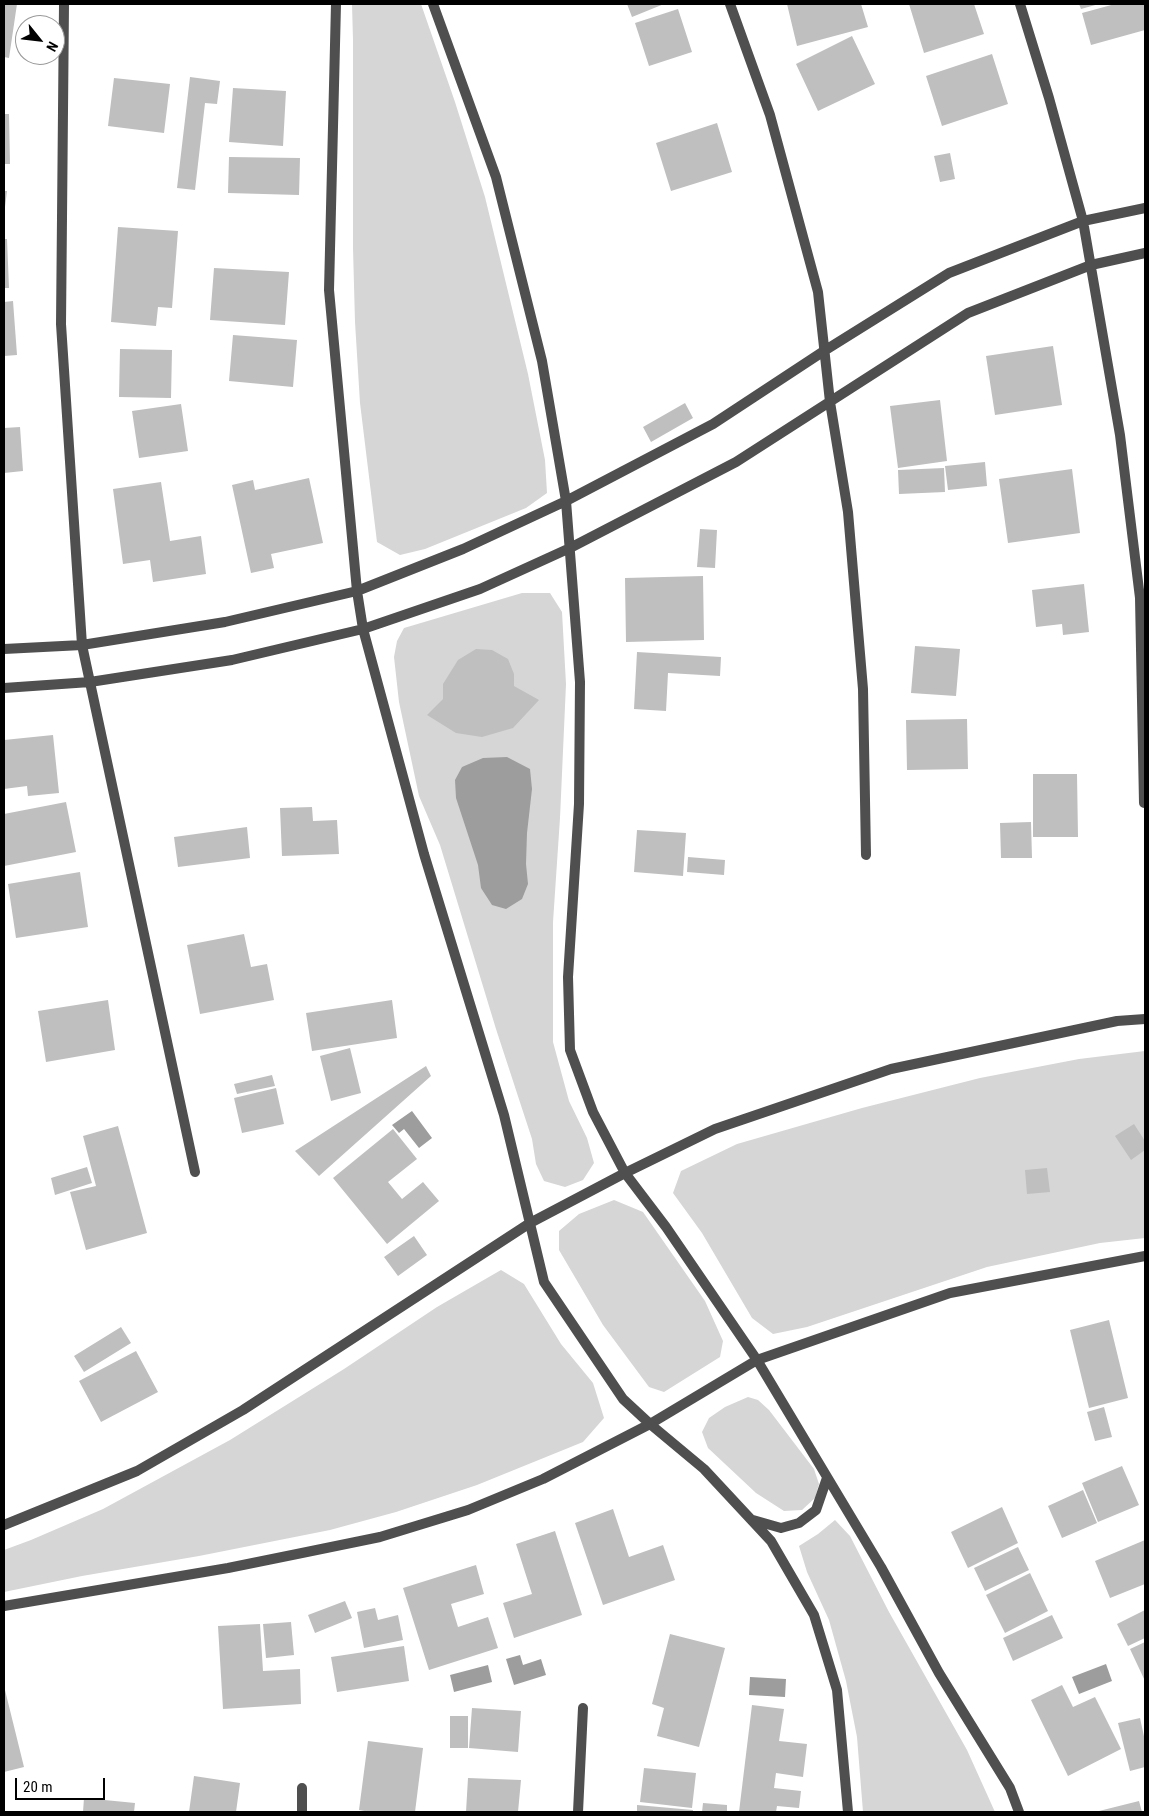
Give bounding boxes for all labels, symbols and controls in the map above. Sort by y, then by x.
north arrow [15,15,65,65]
text: N [43,39,61,54]
scale bar [18,1768,108,1800]
text: 20 m [23,1778,53,1796]

